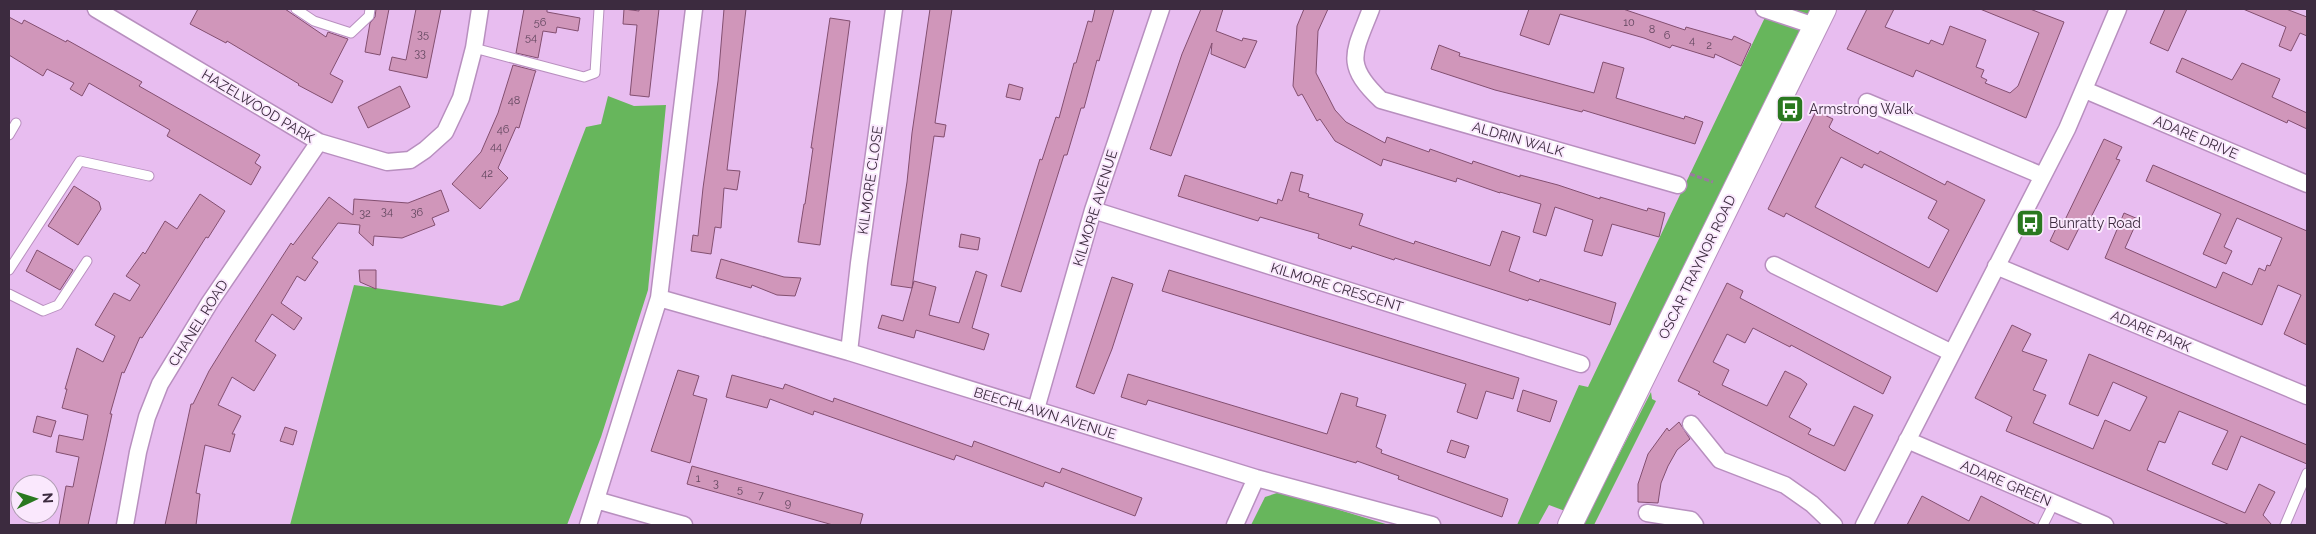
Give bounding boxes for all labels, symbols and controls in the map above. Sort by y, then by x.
house number: 56 [534,16,547,29]
house number: 10 [1623,16,1635,29]
house number: 8 [1649,23,1655,36]
house number: 35 [417,28,429,41]
house number: 6 [1664,29,1671,42]
house number: 54 [525,31,537,44]
house number: 4 [1689,34,1695,47]
house number: 2 [1706,39,1712,52]
house number: 33 [414,47,426,60]
street label: HAZELWOOD PARK [199,66,317,146]
house number: 48 [508,94,520,107]
bus stop icon: Armstrong Walk [1775,94,1805,124]
place label: Armstrong Walk [1809,101,1914,117]
street label: ADARE DRIVE [2151,112,2241,162]
street label: ALDRIN WALK [1470,118,1566,160]
house number: 46 [497,123,510,136]
street label: KILMORE CLOSE [854,125,886,235]
house number: 44 [490,140,502,153]
street label: KILMORE AVENUE [1070,148,1120,268]
house number: 42 [481,167,493,180]
street label: OSCAR TRAYNOR ROAD [1655,192,1739,342]
house number: 34 [381,205,393,218]
house number: 36 [411,206,424,219]
house number: 32 [359,207,371,220]
bus stop icon: Bunratty Road [2015,208,2045,238]
place label: Bunratty Road [2049,215,2141,231]
street label: KILMORE CRESCENT [1269,259,1406,315]
street label: CHANEL ROAD [165,277,231,369]
street label: ADARE PARK [2109,307,2193,355]
street label: BEECHLAWN AVENUE [972,384,1118,442]
street label: ADARE GREEN [1958,457,2054,509]
house number: 1 [696,472,701,485]
north arrow [10,474,60,524]
house number: 3 [713,477,719,490]
house number: 5 [737,483,743,496]
house number: 7 [758,489,764,502]
text: N [40,492,56,504]
house number: 9 [785,497,791,510]

